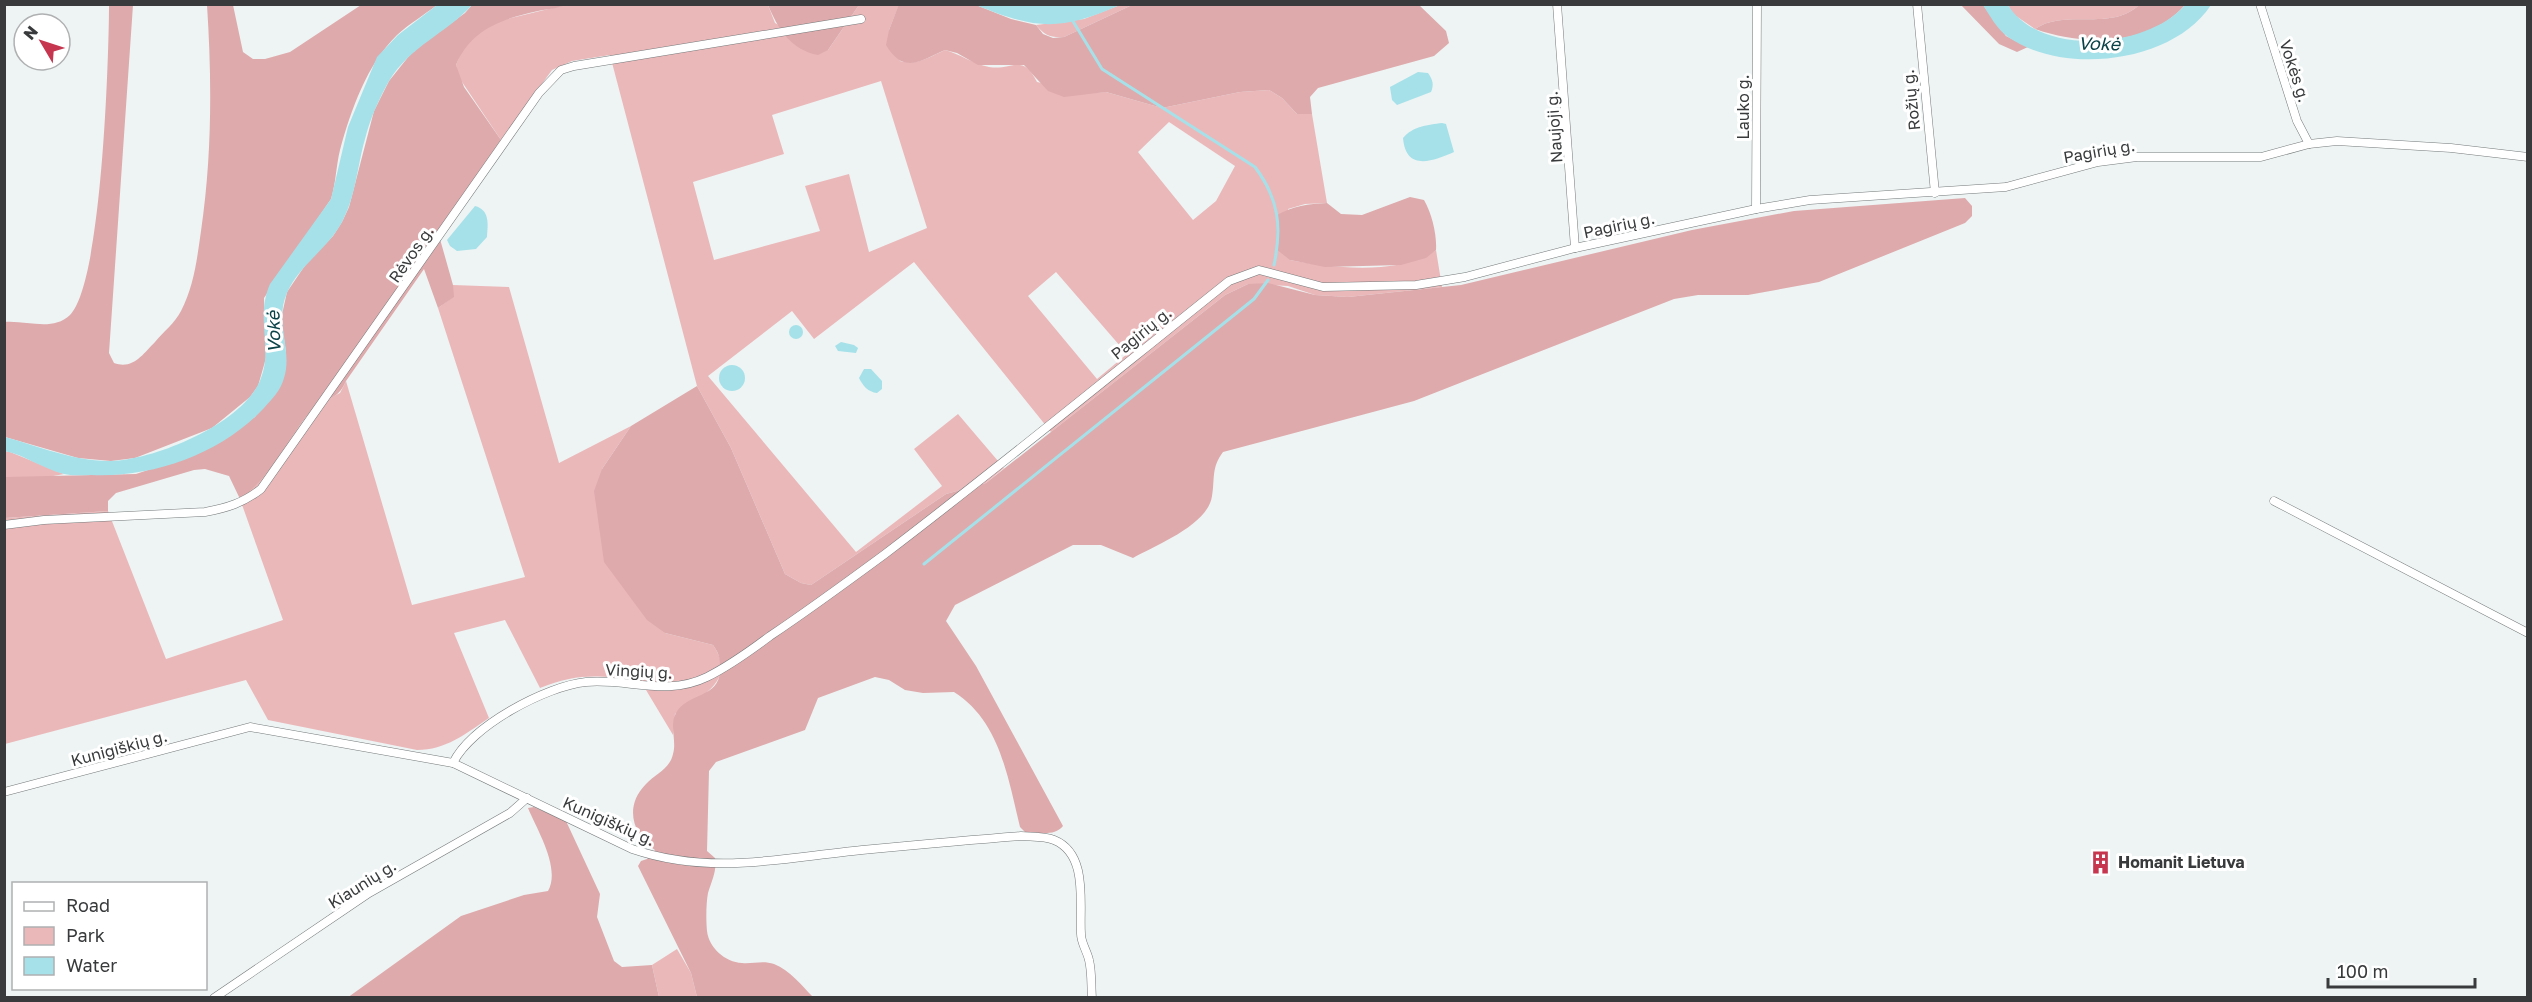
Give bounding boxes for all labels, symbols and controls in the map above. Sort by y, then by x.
north arrow [12,12,72,72]
text: N [19,22,42,44]
water label: Vokė [2078,32,2122,54]
street label: Vokės g. [2276,37,2314,105]
street label: Rožių g. [1898,69,1924,131]
street label: Lauko g. [1733,75,1753,139]
street label: Naujoji g. [1542,90,1566,164]
street label: Pagirių g. [2062,135,2136,167]
street label: Pagirių g. [1582,208,1656,242]
street label: Rėvos g. [384,222,438,286]
street label: Pagirių g. [1107,302,1175,364]
water label: Vokė [261,309,285,353]
street label: Vingių g. [605,659,673,683]
street label: Kunigiškių g. [69,726,169,770]
street label: Kunigiškių g. [560,792,658,850]
building icon: Homanit Lietuva [2087,849,2113,875]
place label: Homanit Lietuva [2118,852,2245,872]
street label: Kiaunių g. [324,855,400,913]
legend [12,882,207,990]
text: Road [66,894,110,916]
text: Park [66,924,105,946]
scale bar [2328,951,2475,989]
text: Water [66,954,117,976]
text: 100 m [2337,960,2388,982]

